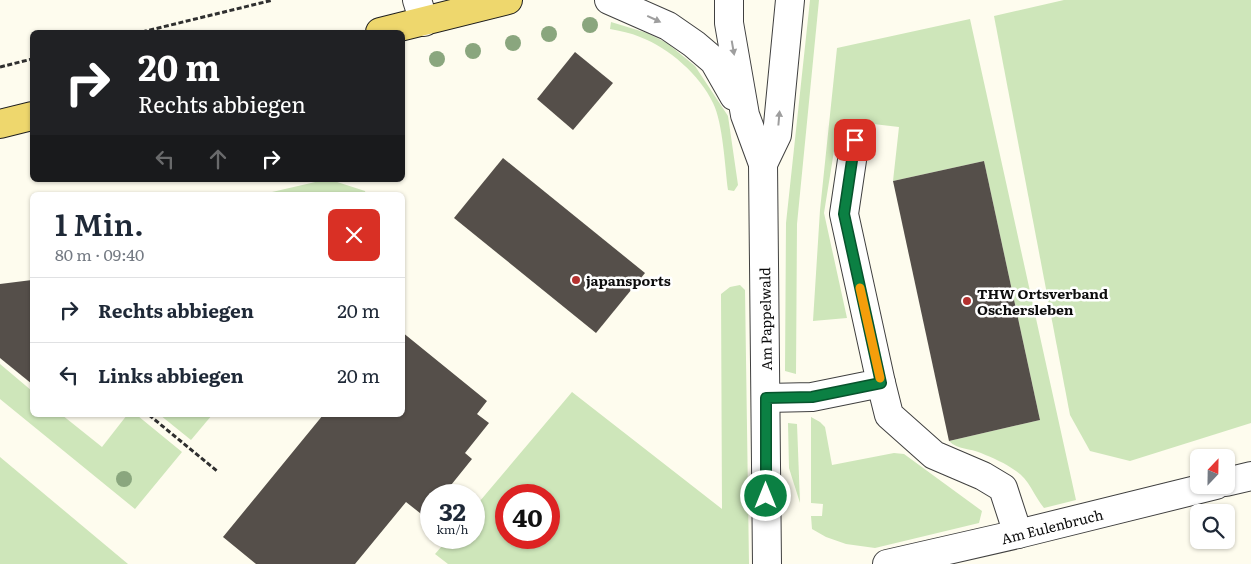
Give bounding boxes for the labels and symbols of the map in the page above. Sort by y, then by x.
one-way arrow [647,15,661,23]
one-way arrow [730,41,738,57]
one-way arrow [775,110,783,126]
pin [834,119,876,161]
street label: Am Pappelwald [754,267,776,371]
place label: japansports [586,270,671,290]
marker: japansports [570,274,582,286]
place label: THW Ortsverband Oschersleben [977,283,1108,319]
marker: THW Ortsverband Oschersleben [961,295,973,307]
north arrow [1190,449,1235,494]
position arrow [739,469,791,521]
speed limit sign: 40 [495,484,560,549]
street label: Am Eulenbruch [999,504,1105,548]

